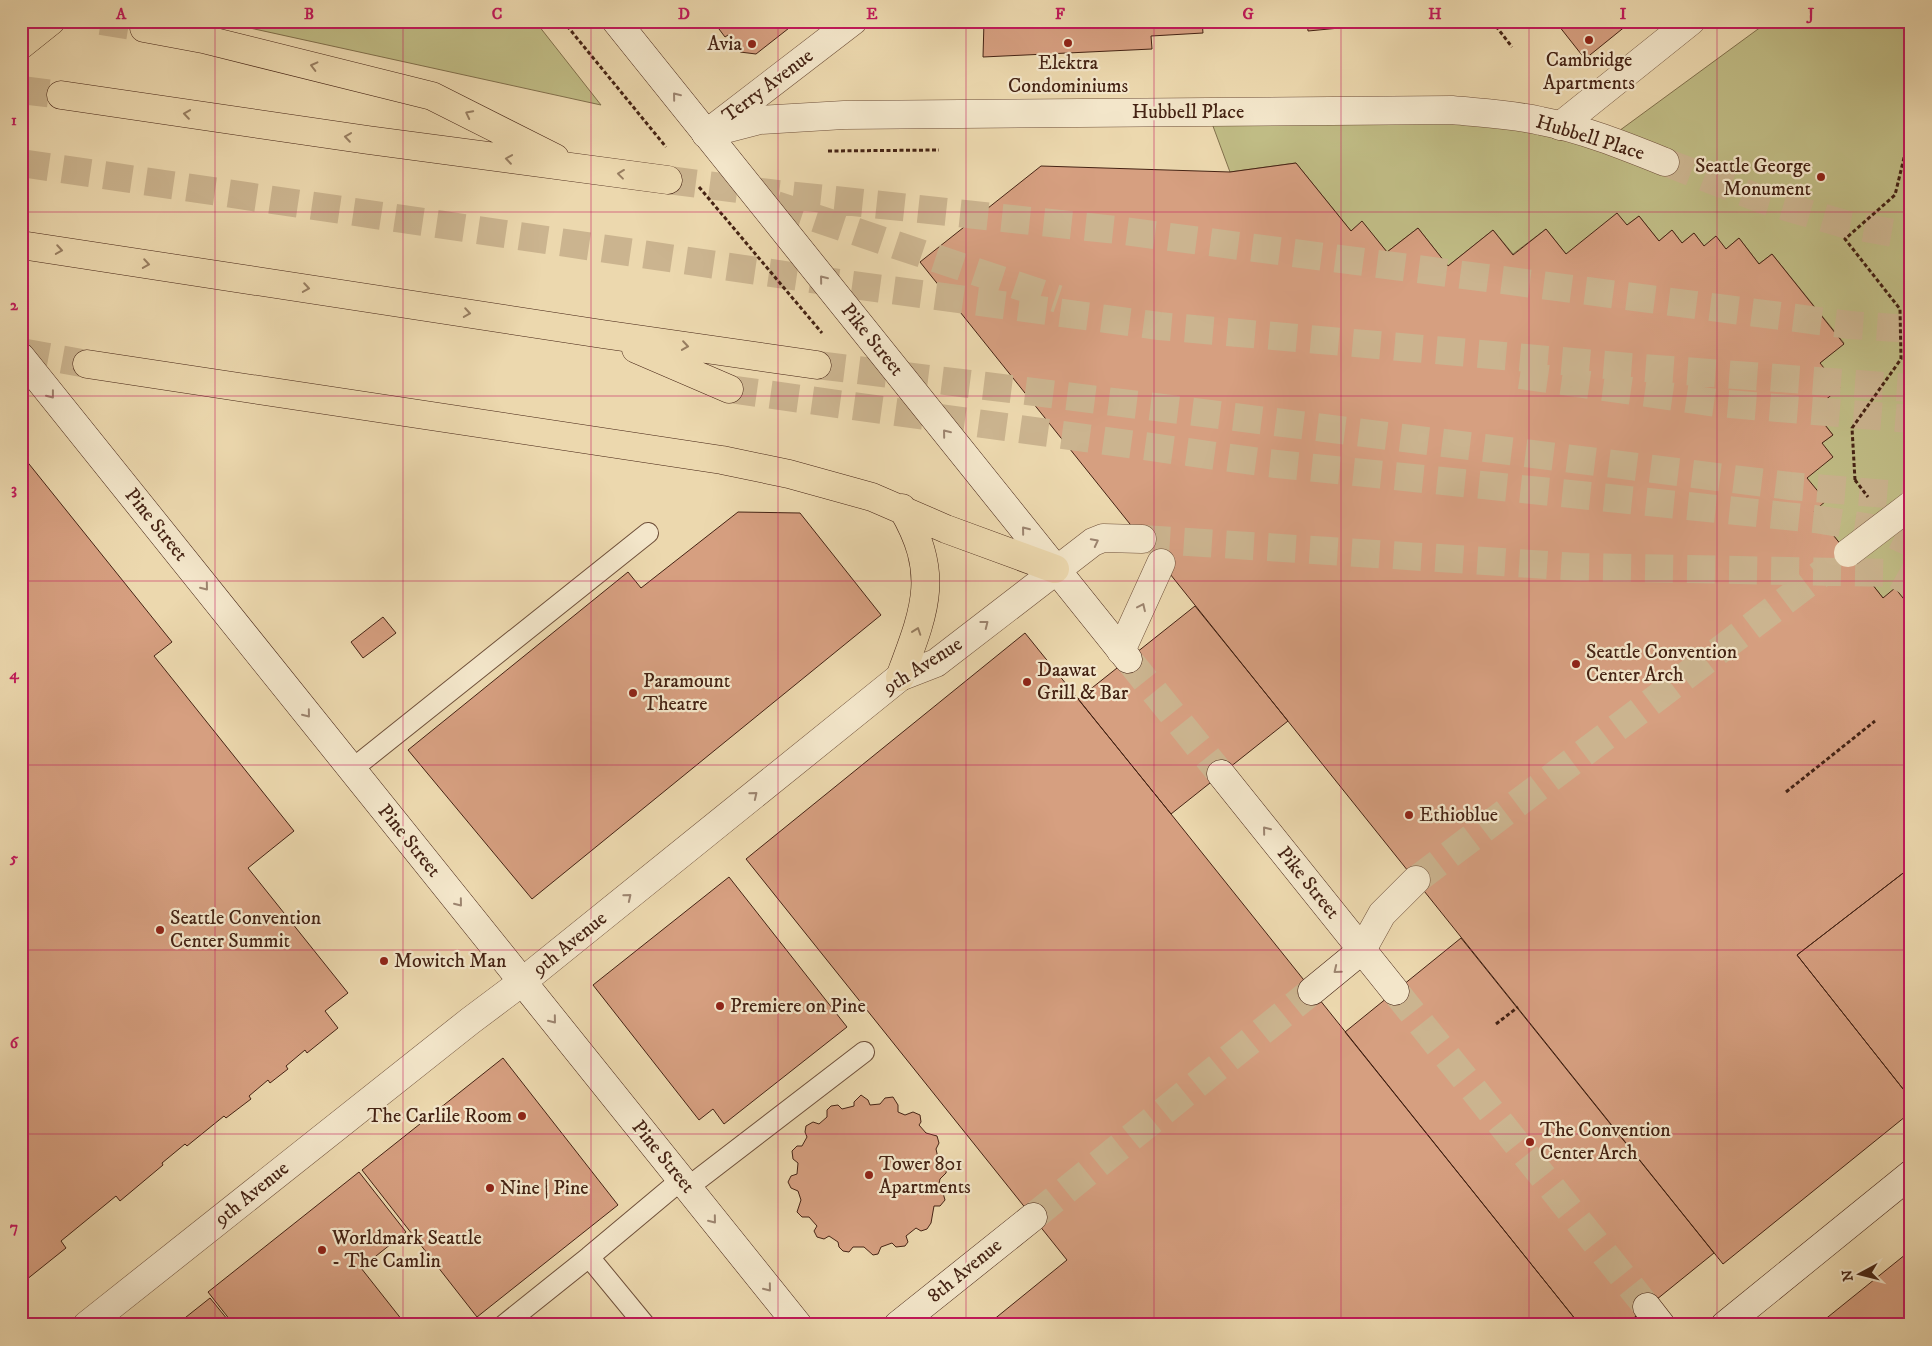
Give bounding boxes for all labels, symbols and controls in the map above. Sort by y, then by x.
text: A [115,4,127,24]
text: B [304,4,314,24]
text: C [492,4,502,24]
text: D [678,4,690,24]
text: E [866,4,878,24]
text: F [1055,4,1065,24]
text: G [1242,4,1254,24]
text: H [1428,4,1442,24]
text: I [1620,4,1627,24]
text: J [1806,4,1815,24]
place label: Avia [707,32,742,57]
marker: Cambridge Apartments [1583,34,1595,46]
marker: Elektra Condominiums [1062,37,1074,49]
marker: Avia [746,38,758,50]
street label: Terry Avenue [717,44,819,128]
place label: Cambridge Apartments [1543,48,1635,96]
place label: Elektra Condominiums [1008,51,1128,99]
one-way arrow [310,61,319,72]
one-way arrow [672,92,681,101]
street label: Hubbell Place [1132,100,1244,125]
one-way arrow [183,109,191,119]
text: 1 [11,110,17,130]
one-way arrow [465,110,474,120]
street label: Hubbell Place [1533,110,1647,166]
one-way arrow [343,132,351,143]
one-way arrow [504,154,512,165]
place label: Seattle George Monument [1695,154,1811,202]
one-way arrow [617,169,625,180]
marker: Seattle George Monument [1815,171,1827,183]
one-way arrow [55,245,64,255]
one-way arrow [141,258,150,268]
one-way arrow [820,276,828,285]
one-way arrow [302,283,311,293]
text: 2 [10,295,19,315]
street label: Pike Street [835,299,909,381]
one-way arrow [463,308,471,318]
one-way arrow [681,340,689,351]
one-way arrow [46,389,54,398]
one-way arrow [944,430,952,439]
text: 3 [11,479,17,499]
street label: Pine Street [119,483,193,567]
one-way arrow [1022,527,1031,536]
one-way arrow [1090,538,1099,548]
one-way arrow [200,581,209,590]
one-way arrow [1135,603,1146,612]
one-way arrow [979,622,988,630]
one-way arrow [911,628,921,636]
street label: 9th Avenue [878,632,967,701]
place label: Seattle Convention Center Arch [1586,640,1738,688]
place label: Daawat Grill & Bar [1037,658,1129,706]
marker: Seattle Convention Center Arch [1570,658,1582,670]
text: 4 [8,664,19,684]
place label: Paramount Theatre [643,669,730,717]
marker: Daawat Grill & Bar [1021,676,1033,688]
marker: Paramount Theatre [627,687,639,699]
one-way arrow [301,708,310,717]
one-way arrow [749,791,758,800]
street label: Pine Street [372,799,446,883]
place label: Ethioblue [1419,803,1498,828]
marker: Ethioblue [1403,809,1415,821]
one-way arrow [1262,827,1271,836]
street label: Pike Street [1271,842,1345,924]
text: 5 [9,848,18,868]
one-way arrow [622,894,631,902]
one-way arrow [453,897,461,906]
place label: Seattle Convention Center Summit [170,906,322,954]
street label: 9th Avenue [527,906,612,982]
marker: Seattle Convention Center Summit [154,924,166,936]
place label: Mowitch Man [394,949,507,974]
marker: Mowitch Man [378,955,390,967]
one-way arrow [1334,965,1343,973]
place label: Premiere on Pine [730,994,866,1019]
marker: Premiere on Pine [714,1000,726,1012]
one-way arrow [547,1015,556,1024]
text: 6 [10,1033,20,1053]
place label: The Carlile Room [367,1104,512,1129]
marker: The Carlile Room [516,1110,528,1122]
street label: Pine Street [626,1115,700,1199]
place label: The Convention Center Arch [1540,1118,1671,1166]
marker: The Convention Center Arch [1524,1136,1536,1148]
place label: Tower 801 Apartments [879,1152,971,1200]
street label: 9th Avenue [209,1156,294,1232]
marker: Tower 801 Apartments [863,1169,875,1181]
place label: Nine | Pine [500,1176,589,1201]
marker: Nine | Pine [484,1182,496,1194]
one-way arrow [707,1214,716,1223]
text: 7 [10,1217,18,1237]
place label: Worldmark Seattle - The Camlin [331,1226,482,1274]
street label: 8th Avenue [923,1233,1007,1309]
marker: Worldmark Seattle - The Camlin [316,1244,328,1256]
north arrow [1834,1248,1884,1298]
text: N [1838,1268,1858,1282]
one-way arrow [762,1282,770,1291]

